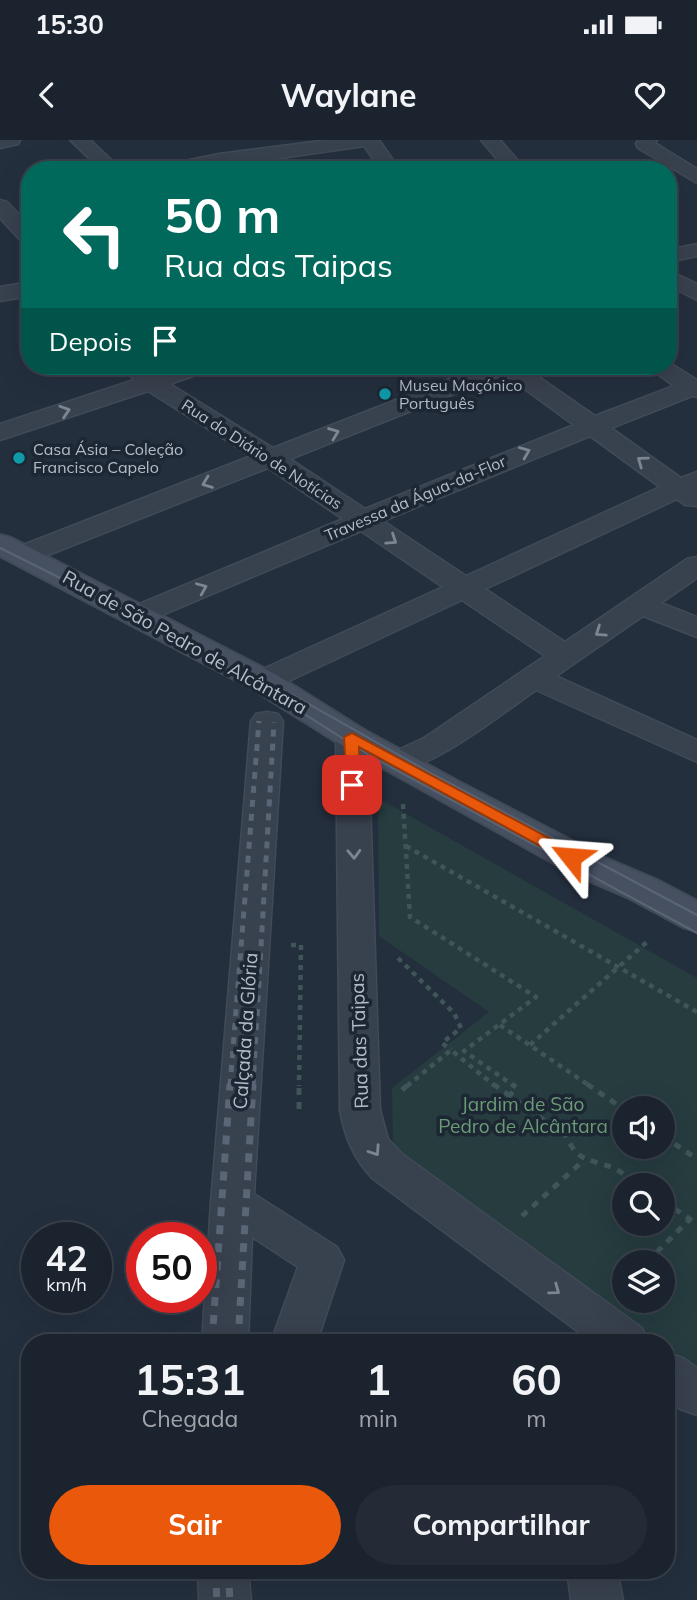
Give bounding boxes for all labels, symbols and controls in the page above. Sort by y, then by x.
text: 15:30 [35,8,104,41]
text: Waylane [280,75,417,115]
icon: back [28,76,66,114]
icon: heart [631,76,669,114]
text: 50 m [164,184,280,245]
icon: left [49,189,140,280]
text: Rua das Taipas [164,245,393,285]
icon: arrive [146,322,184,360]
text: Depois [49,325,132,358]
place label: Museu Maçónico Português [399,375,522,413]
marker: Museu Maçónico Português [377,386,393,402]
street label: Rua do Diário de Notícias [178,395,346,513]
one-way arrow [58,404,70,419]
one-way arrow [327,427,339,441]
place label: Casa Ásia – Coleção Francisco Capelo [33,439,183,477]
one-way arrow [519,447,531,461]
marker: Casa Ásia – Coleção Francisco Capelo [11,450,27,466]
street label: Travessa da Água-da-Flor [321,451,509,545]
one-way arrow [637,457,650,469]
one-way arrow [202,474,214,488]
one-way arrow [385,532,398,545]
street label: Rua de São Pedro de Alcântara [59,565,311,719]
one-way arrow [195,582,208,596]
one-way arrow [595,624,608,636]
pin [322,755,382,815]
icon: arrive [333,766,371,804]
position arrow [534,820,608,894]
one-way arrow [347,849,362,860]
street label: Calçada da Glória [228,952,262,1110]
street label: Rua das Taipas [345,973,373,1109]
park label: Jardim de São Pedro de Alcântara [438,1092,608,1138]
map controls [612,1096,675,1313]
button: sound [612,1096,675,1159]
one-way arrow [367,1143,379,1156]
button: search [612,1173,675,1236]
speed limit sign: 50 [126,1222,217,1313]
text: 42 [45,1236,88,1280]
button: layers [612,1250,675,1313]
text: km/h [46,1273,87,1296]
one-way arrow [547,1281,559,1294]
text: 15:31 [134,1353,246,1406]
text: 1 [366,1353,391,1406]
text: 60 [511,1353,562,1406]
text: Chegada [141,1404,238,1433]
text: min [359,1404,398,1433]
text: m [526,1404,547,1433]
button: Sair [49,1485,341,1565]
button: Compartilhar [355,1485,647,1565]

